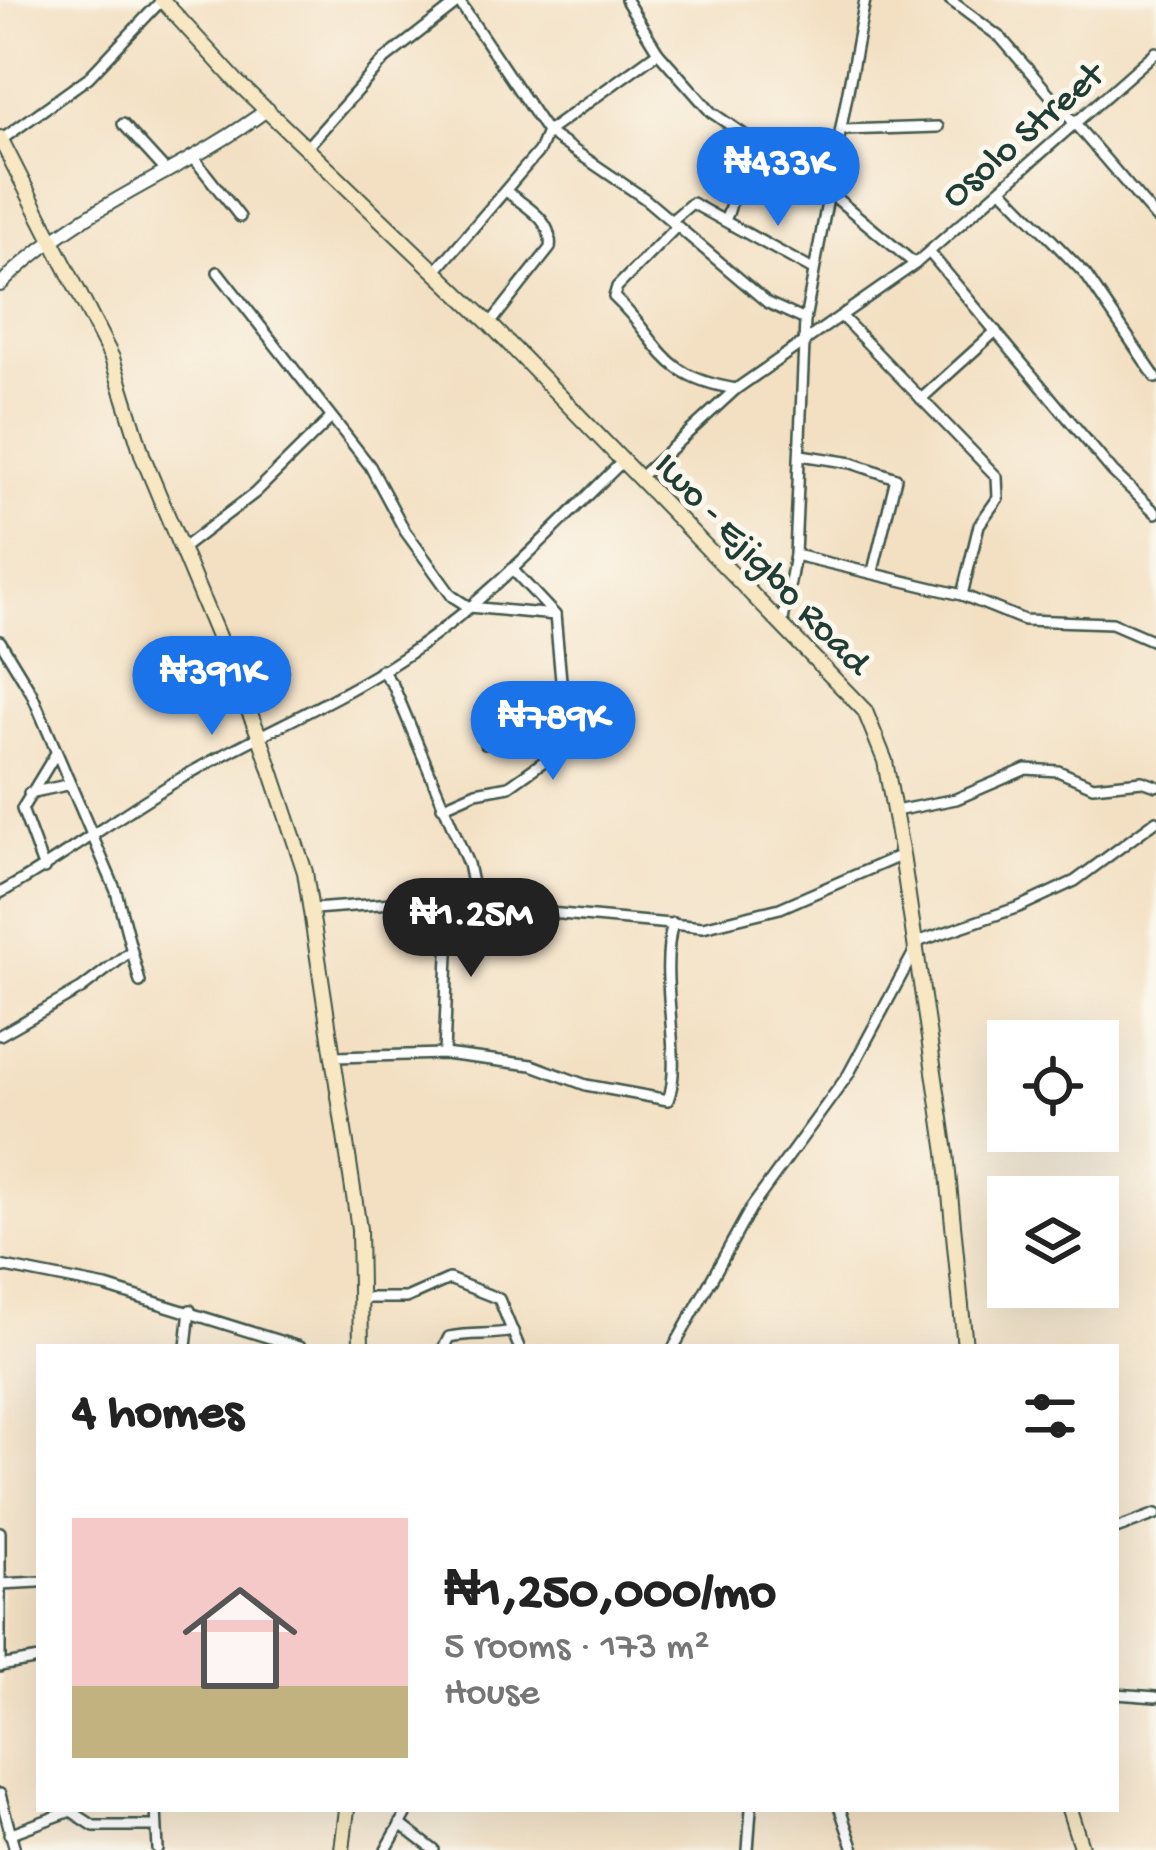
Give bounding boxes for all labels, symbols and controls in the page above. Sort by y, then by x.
street label: Osolo Street [934,52,1118,220]
pin: ₦433K [694,127,862,229]
text: ₦433K [724,143,832,189]
street label: Iwo - Ejigbo Road [642,445,880,689]
pin: ₦391K [128,636,296,738]
text: ₦391K [159,652,265,698]
pin: ₦789K [469,681,637,783]
text: ₦789K [498,697,608,743]
pin: ₦1.25M [373,878,569,980]
text: ₦1.25M [410,894,532,940]
map controls [987,1020,1119,1308]
button: locate [987,1020,1119,1152]
button: layers [987,1176,1119,1308]
icon: filters [1017,1383,1083,1449]
text: 4 homes [72,1386,243,1446]
icon: home [168,1566,312,1710]
text: ₦1,250,000/mo [444,1566,776,1626]
text: 5 rooms · 173 m² [444,1626,709,1672]
text: House [444,1672,539,1718]

